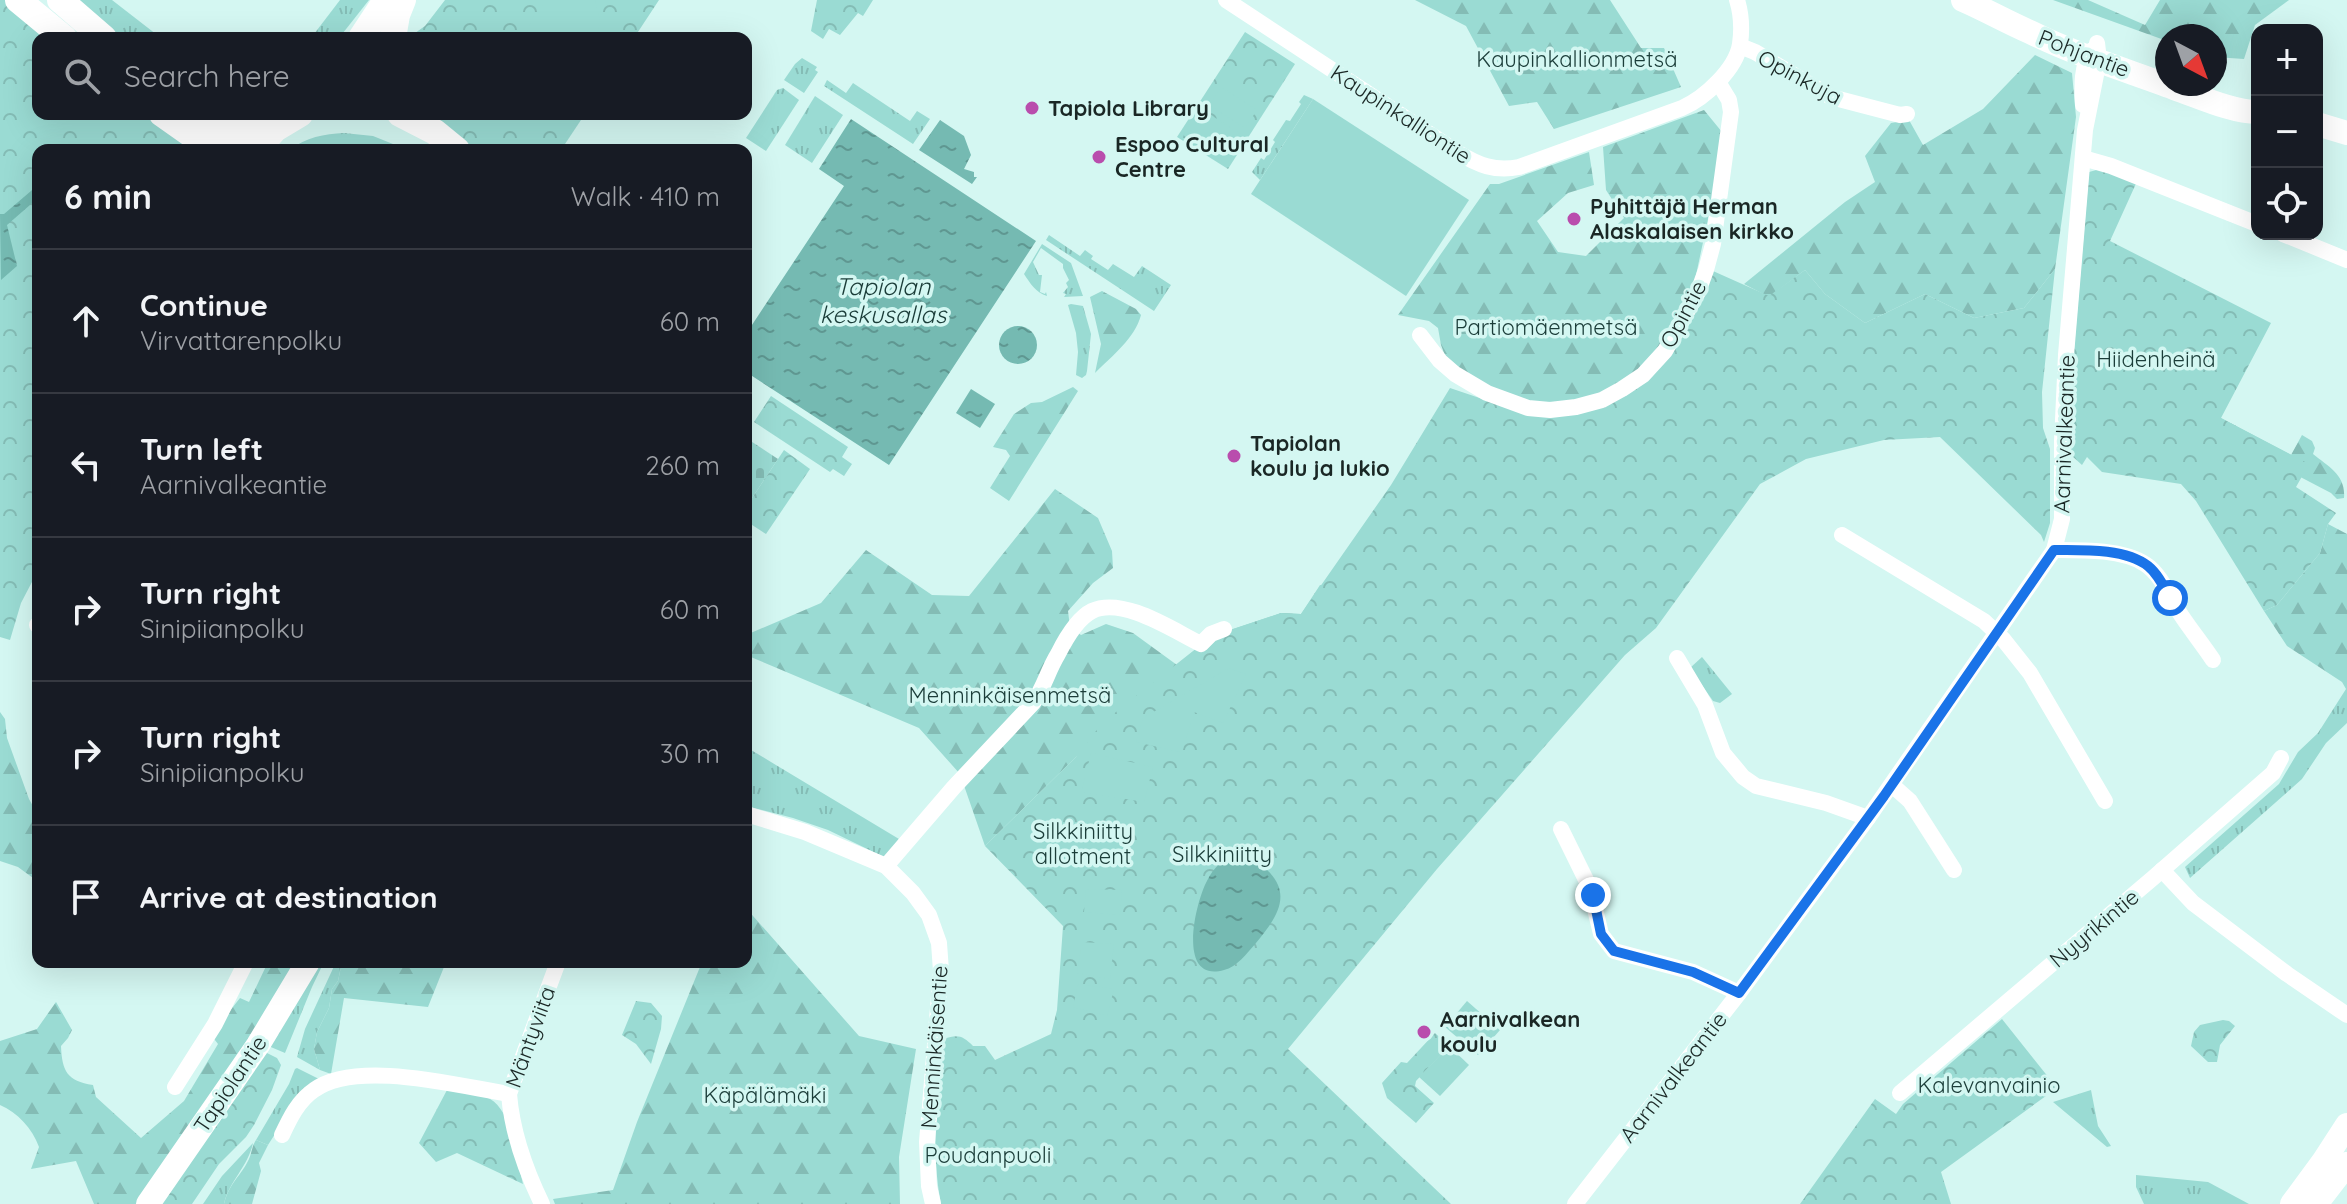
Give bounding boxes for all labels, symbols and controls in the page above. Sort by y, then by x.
street label: Pohjantie [2035,23,2133,83]
north arrow [2155,24,2227,96]
map controls [2251,24,2323,240]
button: + [2251,24,2323,96]
search box [32,32,752,120]
street label: Opinkuja [1753,43,1847,111]
park label: Kaupinkallionmetsä [1476,45,1678,73]
icon: search [60,54,104,98]
text: Search here [124,57,290,95]
street label: Kaupinkalliontie [1326,58,1476,170]
place label: Tapiola Library [1048,94,1209,122]
button: − [2251,96,2323,168]
marker: Tapiola Library [1023,99,1041,117]
place label: Espoo Cultural Centre [1115,130,1269,183]
marker: Espoo Cultural Centre [1090,148,1108,166]
button: locate [2251,168,2323,240]
text: 6 min [64,175,152,218]
text: Walk · 410 m [571,180,720,213]
place label: Pyhittäjä Herman Alaskalaisen kirkko [1590,192,1794,245]
marker: Pyhittäjä Herman Alaskalaisen kirkko [1565,210,1583,228]
water label: Tapiolan keskusallas [820,271,948,329]
street label: Opintie [1654,276,1712,352]
text: Continue [140,286,268,324]
icon: ahead [64,299,108,343]
text: 60 m [660,305,720,338]
park label: Partiomäenmetsä [1454,313,1638,341]
text: Virvattarenpolku [140,324,342,357]
park label: Hiidenheinä [2096,345,2216,373]
street label: Aarnivalkeantie [2047,354,2081,514]
place label: Tapiolan koulu ja lukio [1250,429,1390,482]
text: Turn left [140,430,263,468]
icon: left [64,443,108,487]
marker: Tapiolan koulu ja lukio [1225,447,1243,465]
text: 260 m [645,449,720,482]
text: Aarnivalkeantie [140,468,327,501]
text: Turn right [140,574,281,612]
route start [2152,580,2188,616]
icon: right [64,587,108,631]
text: 60 m [660,593,720,626]
text: Sinipiianpolku [140,612,304,645]
park label: Menninkäisenmetsä [909,681,1111,709]
text: Turn right [140,718,281,756]
icon: right [64,731,108,775]
text: 30 m [660,737,720,770]
text: Sinipiianpolku [140,756,304,789]
park label: Silkkiniitty allotment [1033,817,1133,870]
park label: Silkkiniitty [1172,840,1272,868]
icon: arrive [64,875,108,919]
route end [1575,877,1611,913]
text: Arrive at destination [140,878,438,916]
street label: Nyyrikintie [2044,883,2144,973]
street label: Menninkäisentie [914,965,954,1129]
street label: Mäntyviita [499,982,561,1092]
place label: Aarnivalkean koulu [1440,1005,1580,1058]
street label: Aarnivalkeantie [1613,1006,1733,1148]
marker: Aarnivalkean koulu [1415,1023,1433,1041]
street label: Tapiolantie [187,1030,273,1138]
park label: Kalevanvainio [1917,1071,2061,1099]
park label: Käpälämäki [703,1081,827,1109]
park label: Poudanpuoli [925,1141,1052,1169]

